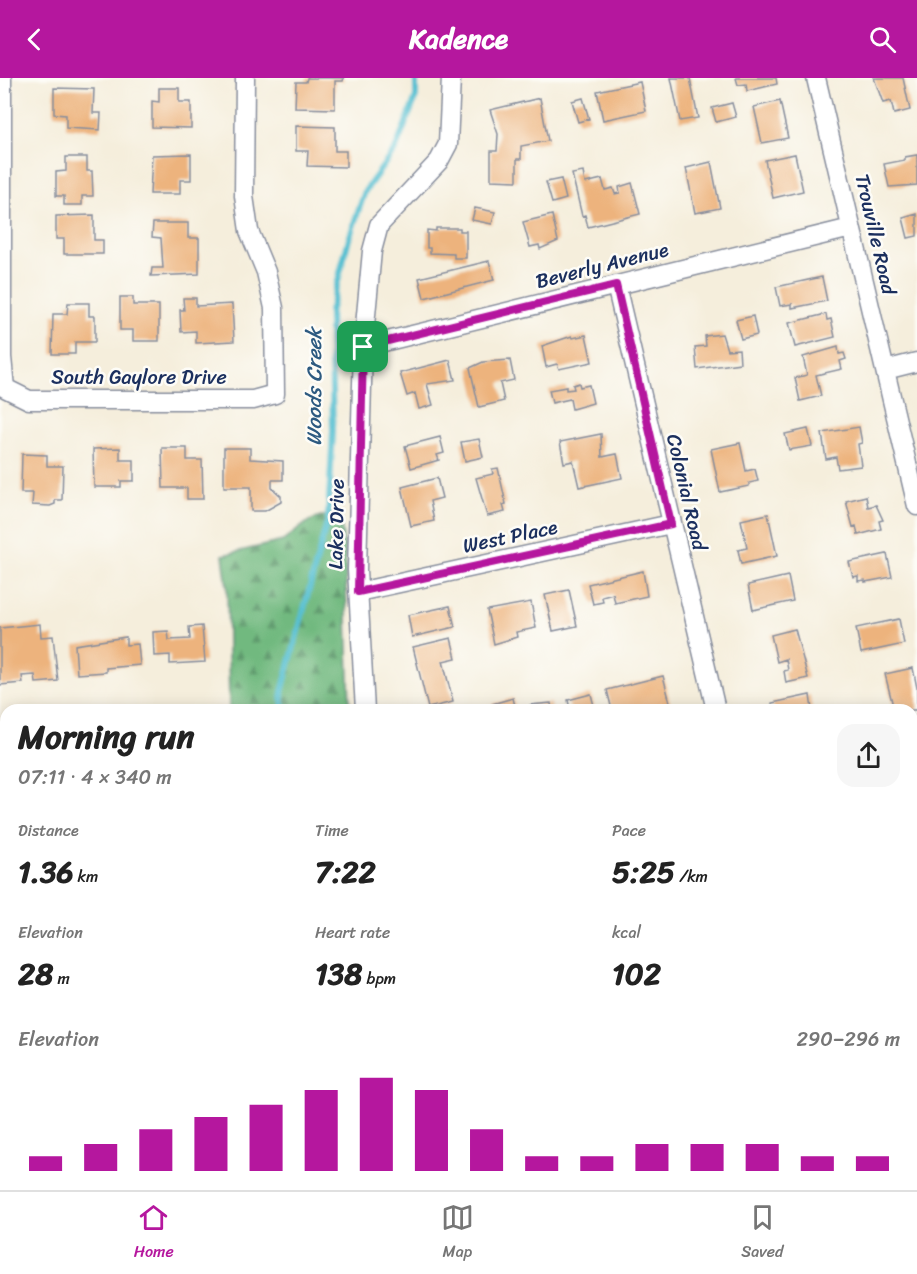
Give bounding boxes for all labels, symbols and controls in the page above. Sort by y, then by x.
text: Kadence [409,15,508,63]
icon: back [18,23,51,56]
icon: search [866,23,899,56]
street label: Trouville Road [845,170,907,299]
street label: Beverly Avenue [532,232,673,299]
pin [337,321,388,372]
water label: Woods Creek [295,325,333,446]
icon: arrive [346,330,379,363]
street label: South Gaylore Drive [51,360,227,395]
street label: Colonial Road [656,430,717,555]
street label: Lake Drive [318,478,355,570]
street label: West Place [460,509,561,564]
text: Morning run [18,708,194,766]
button: share [837,724,900,787]
text: 07:11 · 4 × 340 m [18,760,172,795]
text: Distance [18,816,79,845]
text: Time [315,816,349,845]
text: Pace [612,816,646,845]
text: 1.36 [18,845,73,899]
text: 7:22 [315,845,376,899]
text: 5:25 [612,845,675,899]
text: km [73,862,98,891]
text: /km [675,862,708,891]
text: Elevation [18,918,83,947]
text: Heart rate [315,918,390,947]
text: kcal [612,918,641,947]
text: 28 [18,947,53,1001]
text: 138 [315,947,362,1001]
text: 102 [612,947,661,1001]
text: m [53,964,70,993]
text: bpm [362,964,396,993]
text: Elevation [18,1022,99,1057]
text: 290–296 m [796,1022,900,1057]
tab: Home [134,1201,174,1266]
tab: Map [441,1201,474,1266]
tab: Saved [741,1201,783,1266]

